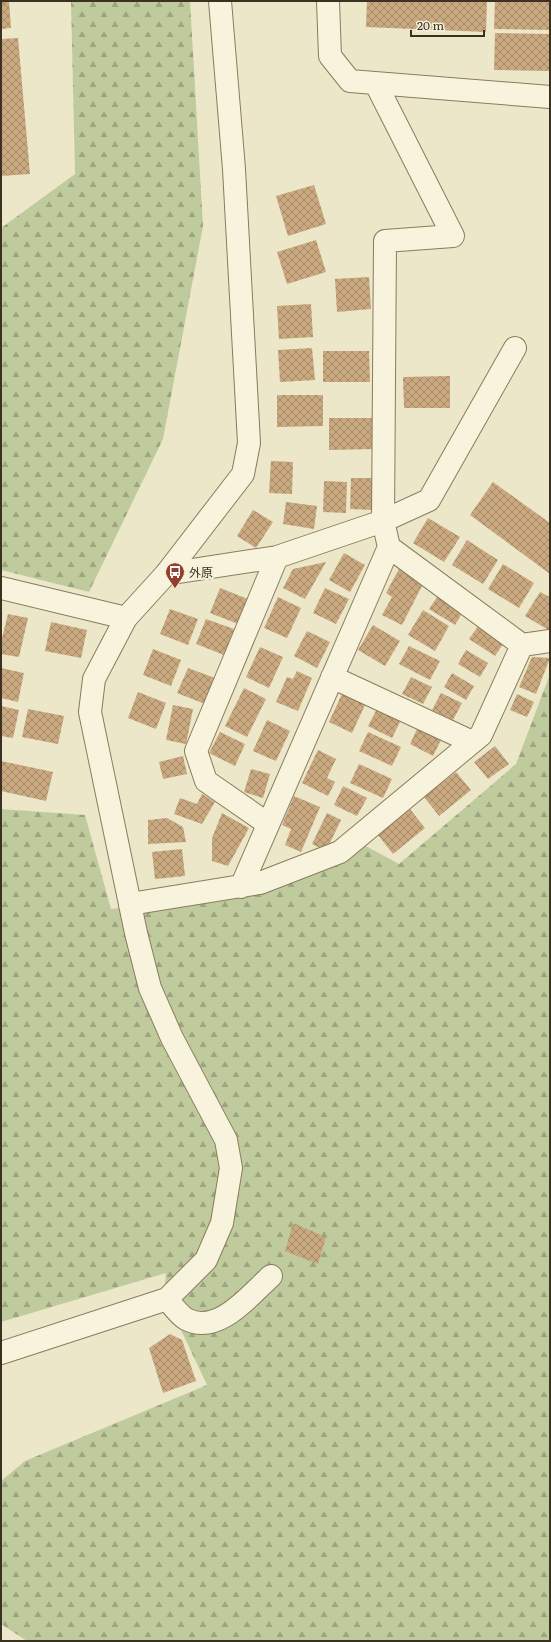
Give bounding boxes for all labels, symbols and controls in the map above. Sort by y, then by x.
scale bar [411,12,484,38]
text: 20 m [417,16,444,34]
bus stop icon: 外原 [164,561,186,589]
place label: 外原 [189,563,213,581]

